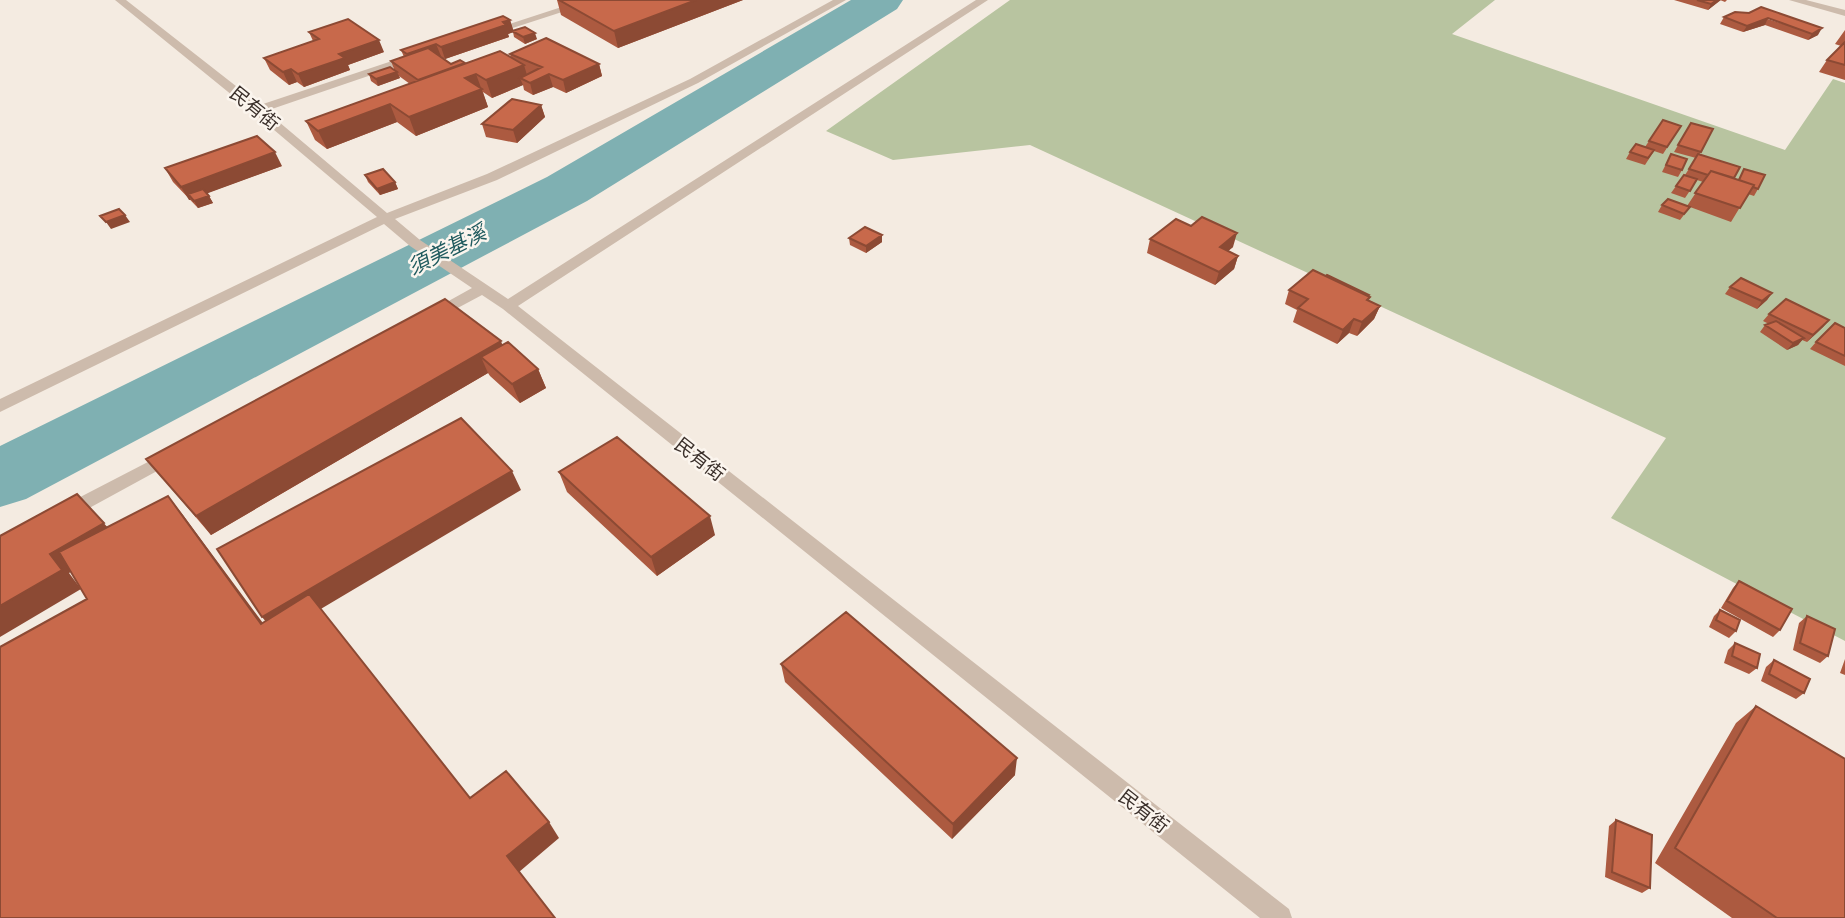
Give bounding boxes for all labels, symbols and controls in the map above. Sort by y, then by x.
street label: 民有街 [225,81,285,135]
water label: 須美基溪 [403,217,493,281]
street label: 民有街 [670,432,730,486]
street label: 民有街 [1114,784,1174,838]

